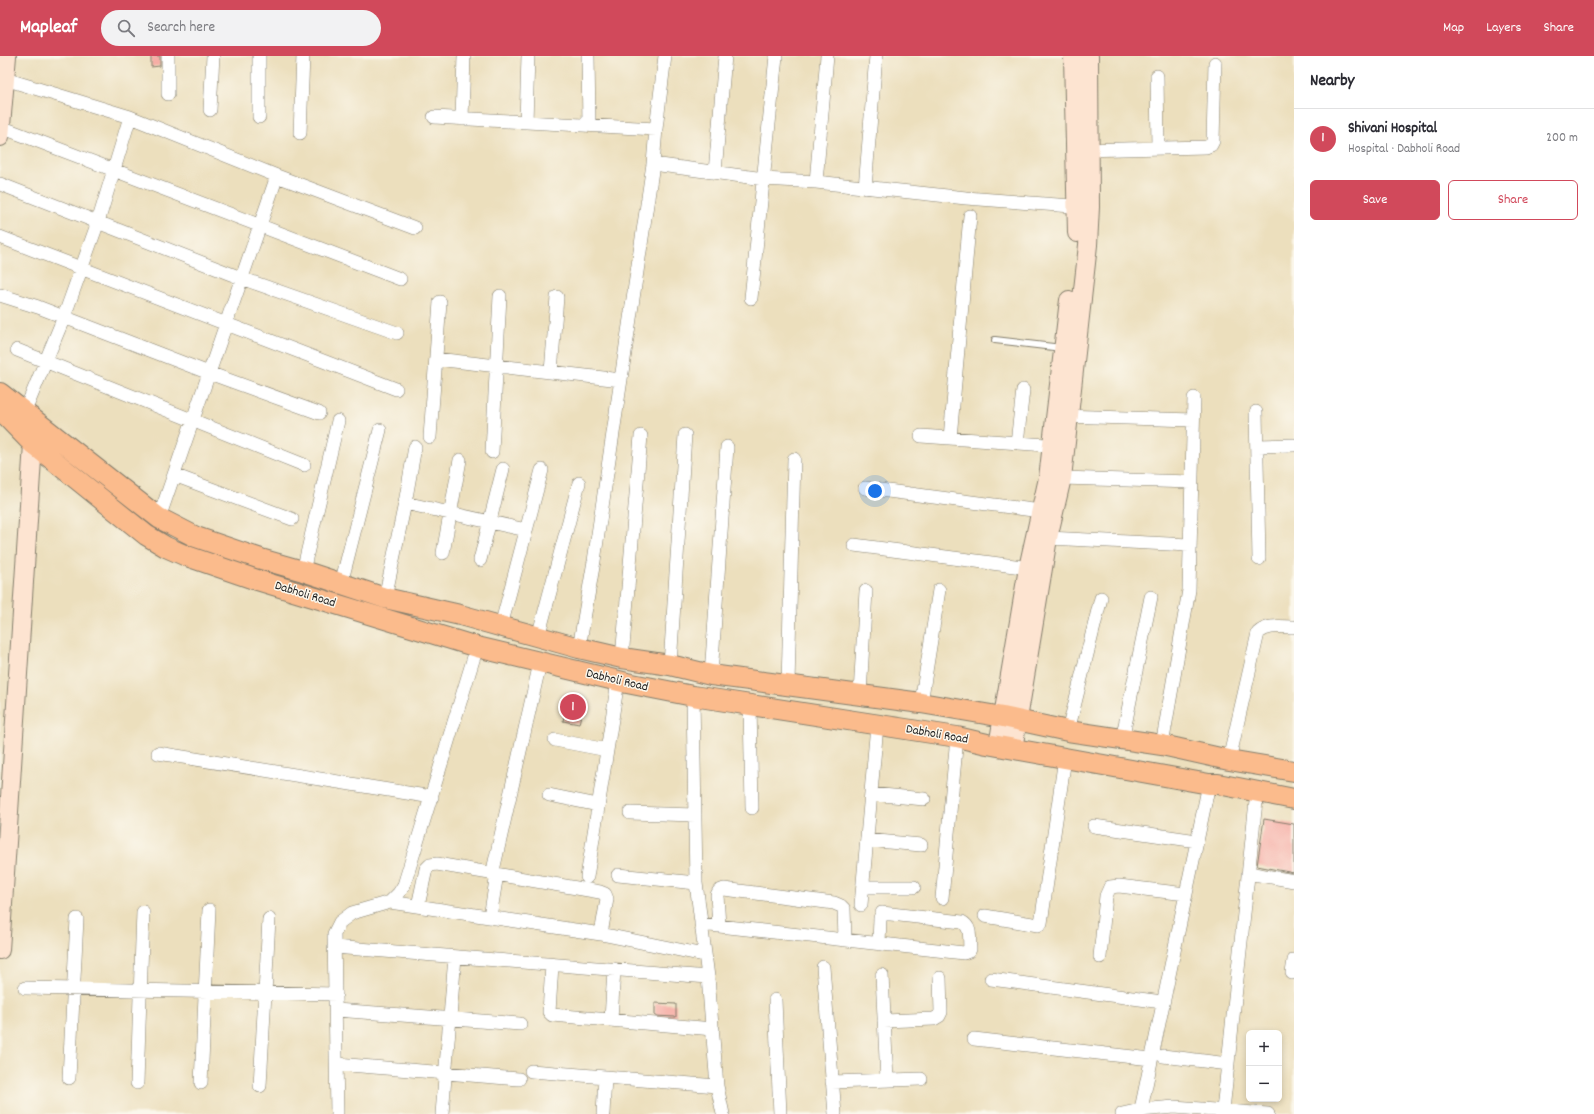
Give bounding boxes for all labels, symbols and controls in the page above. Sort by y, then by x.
search box [101,10,381,46]
text: Mapleaf [20,15,77,42]
icon: search [115,17,137,39]
text: Search here [147,17,215,39]
text: Map [1443,18,1464,38]
text: Layers [1486,18,1521,38]
text: Share [1543,18,1574,38]
text: Nearby [1310,70,1354,94]
text: Shivani Hospital [1348,118,1437,140]
text: 1 [1322,129,1324,148]
text: 200 m [1546,129,1578,148]
text: Hospital · Dabholi Road [1348,140,1460,159]
button: Save [1310,180,1440,220]
button: Share [1448,180,1578,220]
your location [865,481,885,501]
street label: Dabholi Road [272,577,338,613]
street label: Dabholi Road [584,665,650,697]
pin: 1 [560,692,586,722]
street label: Dabholi Road [904,720,970,750]
map controls [1246,1030,1282,1102]
button: + [1246,1030,1282,1066]
button: − [1246,1066,1282,1102]

